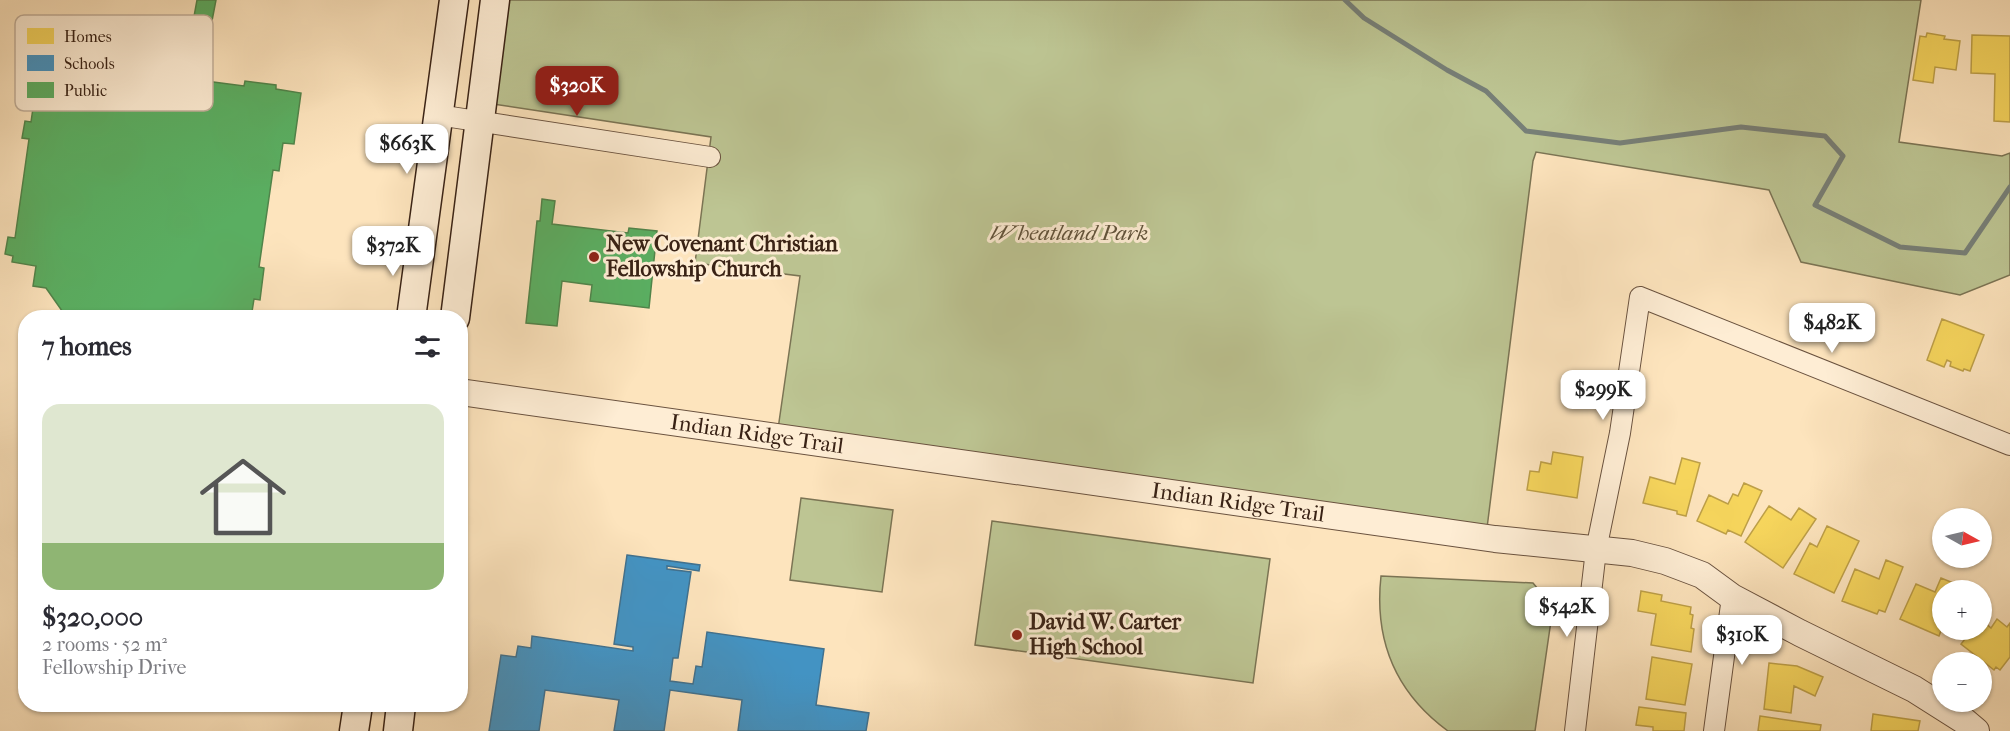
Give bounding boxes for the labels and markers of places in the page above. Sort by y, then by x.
pin: $320K [535,66,619,117]
pin: $663K [365,124,449,175]
pin: $372K [351,226,435,277]
place label: New Covenant Christian Fellowship Church [605,231,838,282]
marker: New Covenant Christian Fellowship Church [587,250,601,264]
pin: $482K [1790,303,1874,354]
pin: $299K [1561,370,1645,421]
pin: $542K [1525,587,1609,638]
place label: David W. Carter High School [1029,609,1182,660]
pin: $310K [1700,615,1784,666]
marker: David W. Carter High School [1010,628,1024,642]

